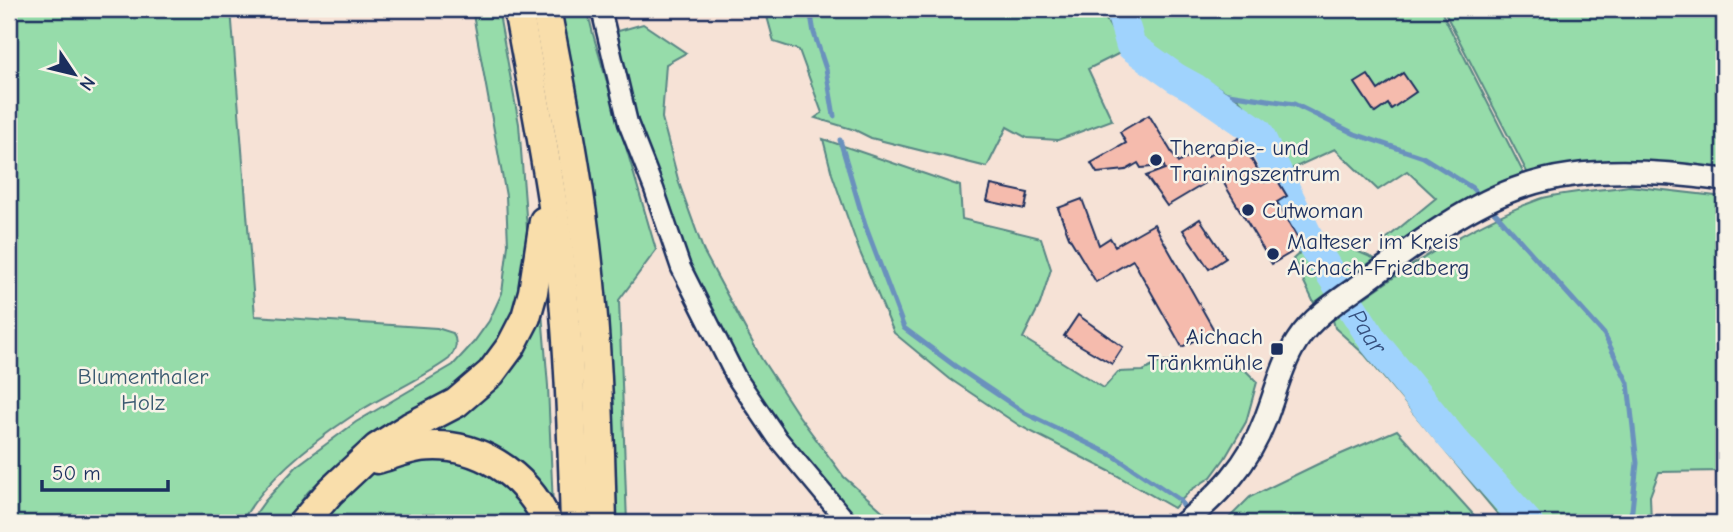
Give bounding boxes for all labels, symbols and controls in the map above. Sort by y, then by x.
north arrow [38,38,108,108]
text: N [75,72,100,95]
place label: Therapie- und Trainingszentrum [1170,134,1340,187]
marker: Therapie- und Trainingszentrum [1148,152,1164,168]
place label: Cutwoman [1262,197,1364,224]
marker: Cutwoman [1240,202,1256,218]
place label: Malteser im Kreis Aichach-Friedberg [1287,228,1469,281]
marker: Malteser im Kreis Aichach-Friedberg [1265,246,1281,262]
water label: Paar [1343,304,1393,361]
place label: Aichach Tränkmühle [1147,323,1263,376]
marker: Aichach Tränkmühle [1269,341,1285,357]
park label: Blumenthaler Holz [78,363,209,416]
scale bar [42,448,168,492]
text: 50 m [52,461,101,485]

